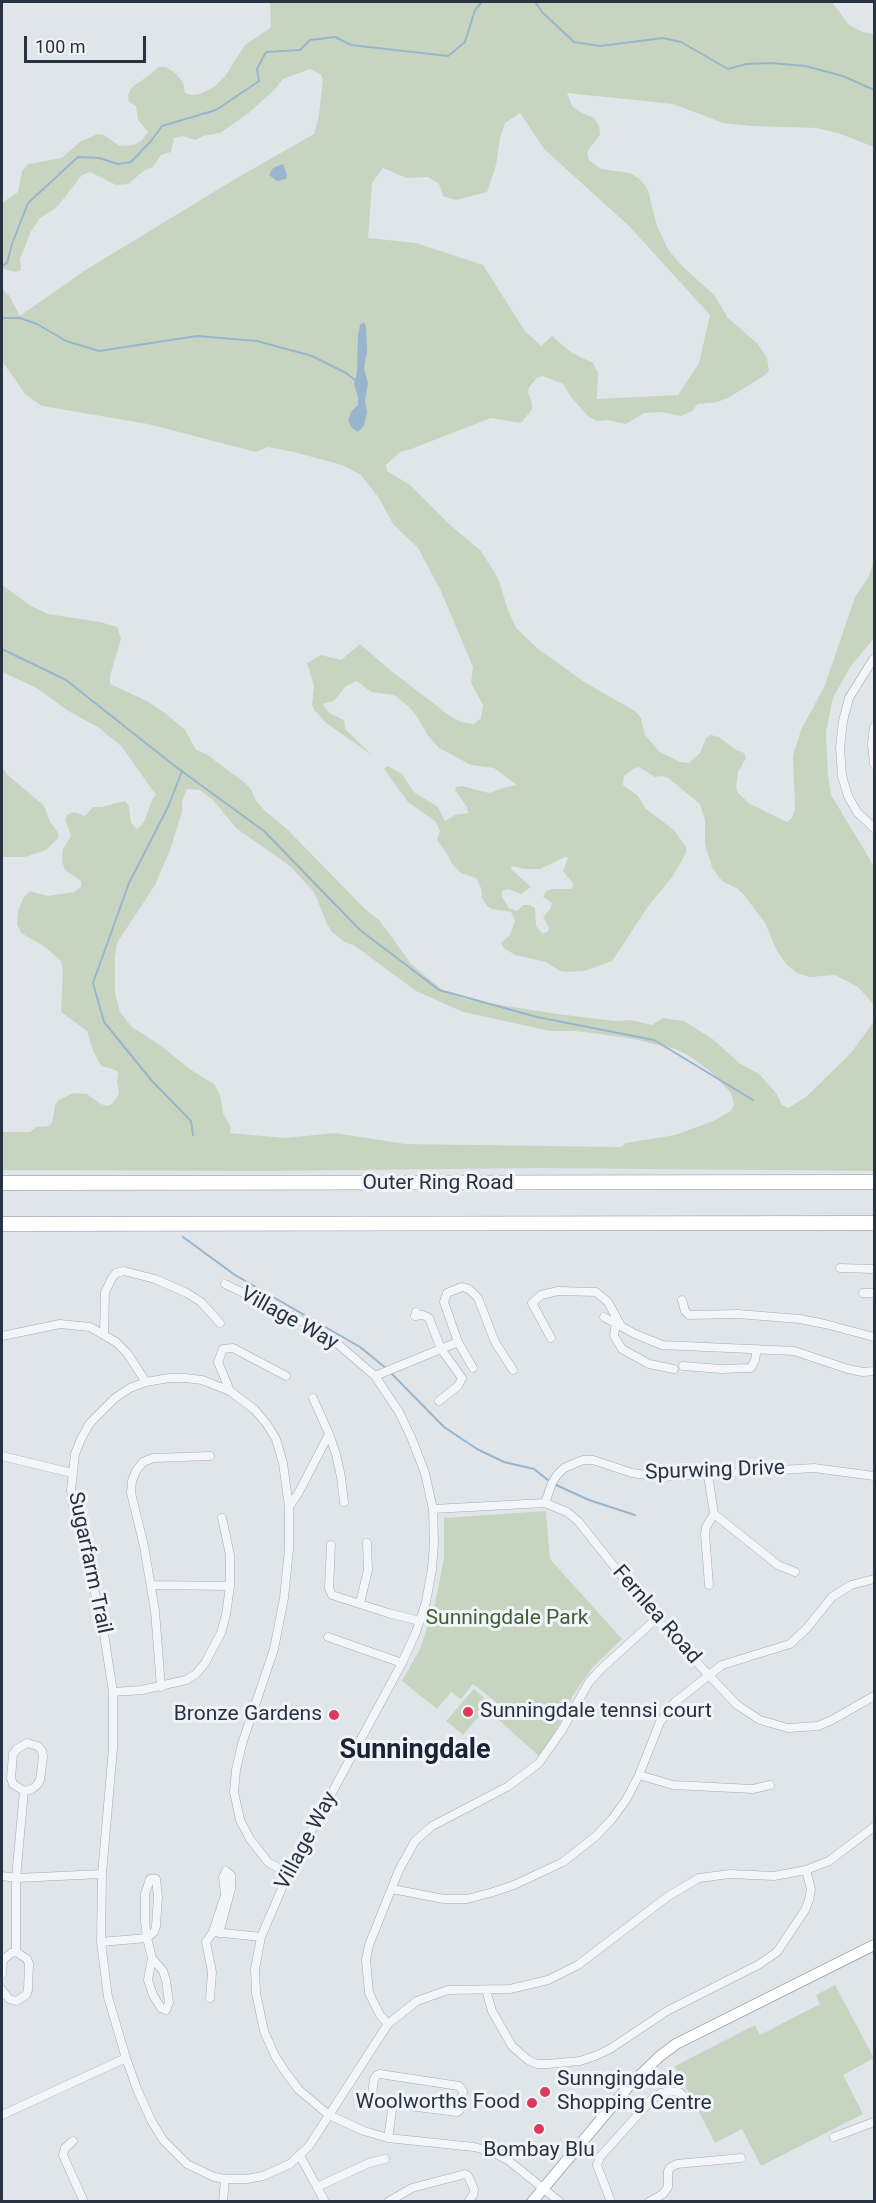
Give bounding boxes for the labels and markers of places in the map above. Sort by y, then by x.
place label: Sunningdale tennsi court [480,1699,712,1725]
place label: Bronze Gardens [174,1702,322,1728]
marker: Sunningdale tennsi court [461,1705,475,1719]
marker: Bronze Gardens [327,1708,341,1722]
place label: Sunngingdale Shopping Centre [557,2067,712,2117]
marker: Sunngingdale Shopping Centre [538,2085,552,2099]
place label: Woolworths Food [356,2090,520,2116]
marker: Woolworths Food [525,2096,539,2110]
marker: Bombay Blu [532,2122,546,2136]
place label: Bombay Blu [483,2138,595,2164]

